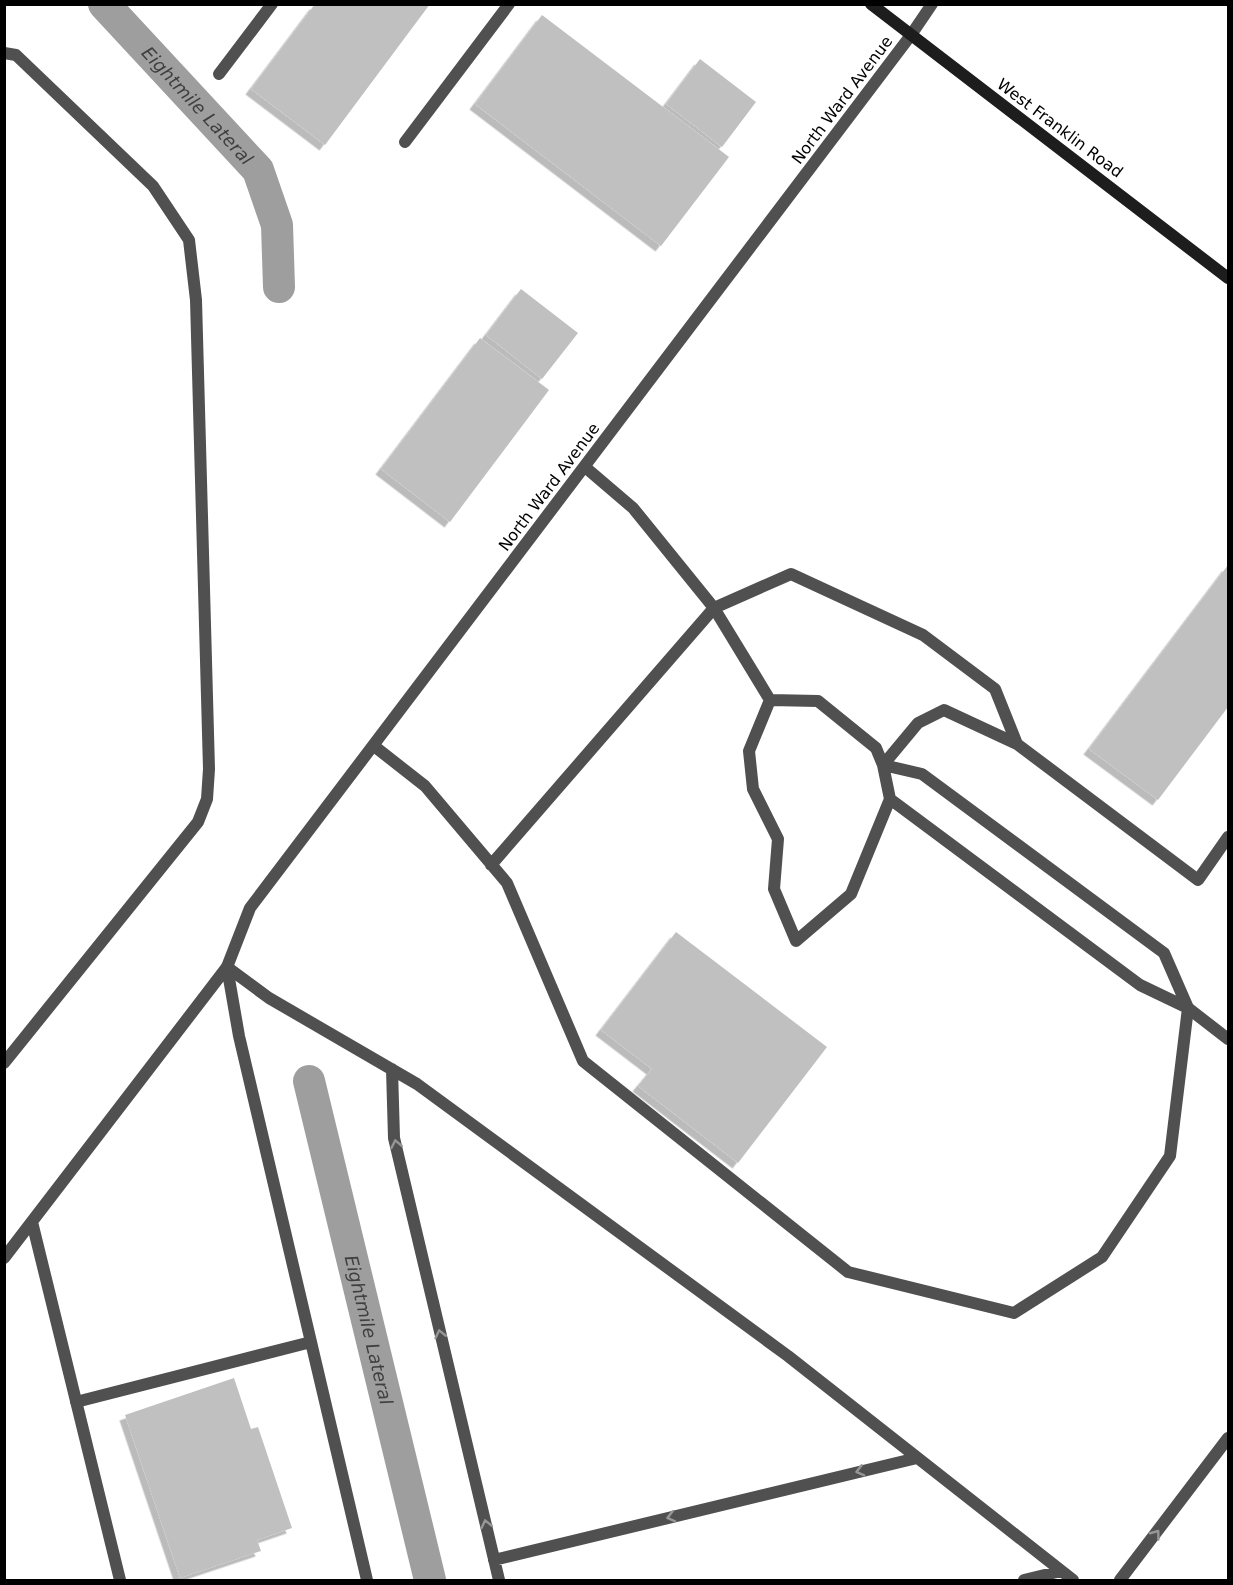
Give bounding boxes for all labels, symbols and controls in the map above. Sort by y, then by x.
street label: North Ward Avenue [788,32,896,168]
water label: Eightmile Lateral [138,42,258,169]
street label: West Franklin Road [993,75,1127,181]
street label: North Ward Avenue [495,419,603,555]
one-way arrow [390,1139,403,1149]
water label: Eightmile Lateral [341,1253,398,1407]
one-way arrow [435,1329,448,1339]
one-way arrow [855,1464,865,1477]
one-way arrow [666,1510,676,1523]
one-way arrow [480,1519,493,1529]
one-way arrow [1148,1530,1159,1541]

